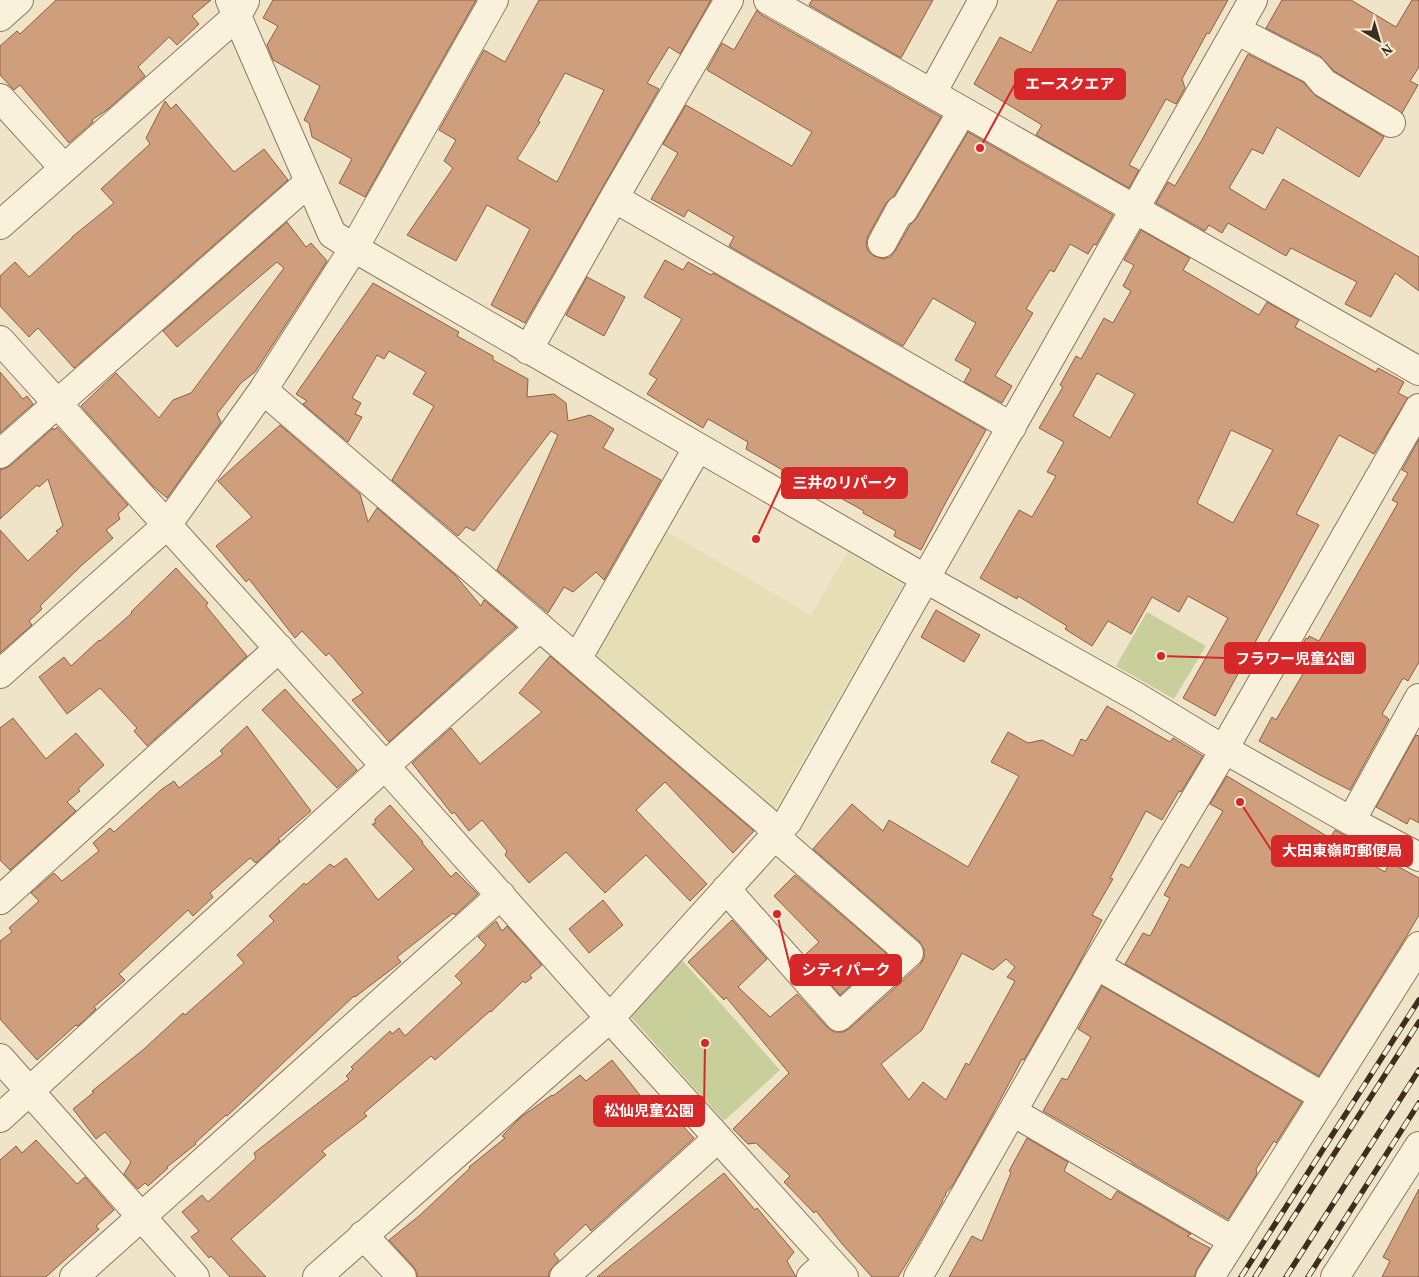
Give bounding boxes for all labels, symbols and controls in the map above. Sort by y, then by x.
north arrow [1354,15,1404,65]
text: N [1377,39,1397,61]
callout: エースクエア [1015,69,1125,99]
text: エースクエア [1025,73,1115,94]
callout: 三井のリパーク [782,468,907,498]
text: 三井のリパーク [792,472,898,493]
callout: フラワー児童公園 [1225,643,1365,673]
text: フラワー児童公園 [1235,648,1355,669]
callout: 大田東嶺町郵便局 [1272,836,1412,866]
text: 大田東嶺町郵便局 [1282,840,1402,861]
callout: シティパーク [791,955,901,985]
text: シティパーク [801,959,891,980]
callout: 松仙児童公園 [594,1096,704,1126]
text: 松仙児童公園 [604,1100,694,1121]

